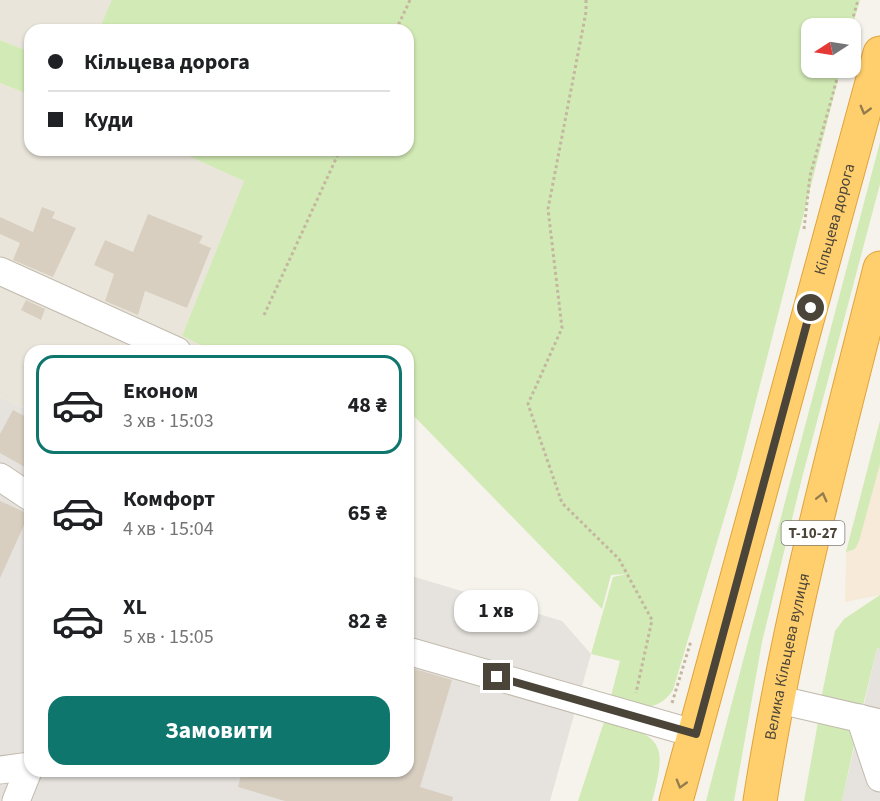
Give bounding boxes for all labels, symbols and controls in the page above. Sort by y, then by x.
north arrow [801,18,861,78]
map controls [801,18,861,78]
text: Кільцева дорога [84,46,250,78]
text: Куди [84,104,134,136]
one-way arrow [859,105,872,115]
street label: Кільцева дорога [809,161,860,278]
route start [797,294,824,321]
text: Економ [123,375,198,407]
icon: car [51,378,105,432]
text: 48 ₴ [348,389,387,421]
text: 3 хв · 15:03 [123,407,214,435]
text: Комфорт [123,483,215,515]
icon: car [51,486,105,540]
one-way arrow [815,492,828,502]
text: 65 ₴ [348,497,387,529]
text: 4 хв · 15:04 [123,515,214,543]
road number: Т-10-27 [782,521,844,545]
street label: Велика Кільцева вулиця [759,571,815,742]
callout: 1 хв [455,590,539,632]
text: XL [123,591,147,623]
icon: car [51,594,105,648]
text: 1 хв [478,597,514,625]
text: 82 ₴ [348,605,387,637]
text: 5 хв · 15:05 [123,623,214,651]
route end [483,663,510,690]
button: Замовити [48,696,390,765]
one-way arrow [676,778,688,789]

